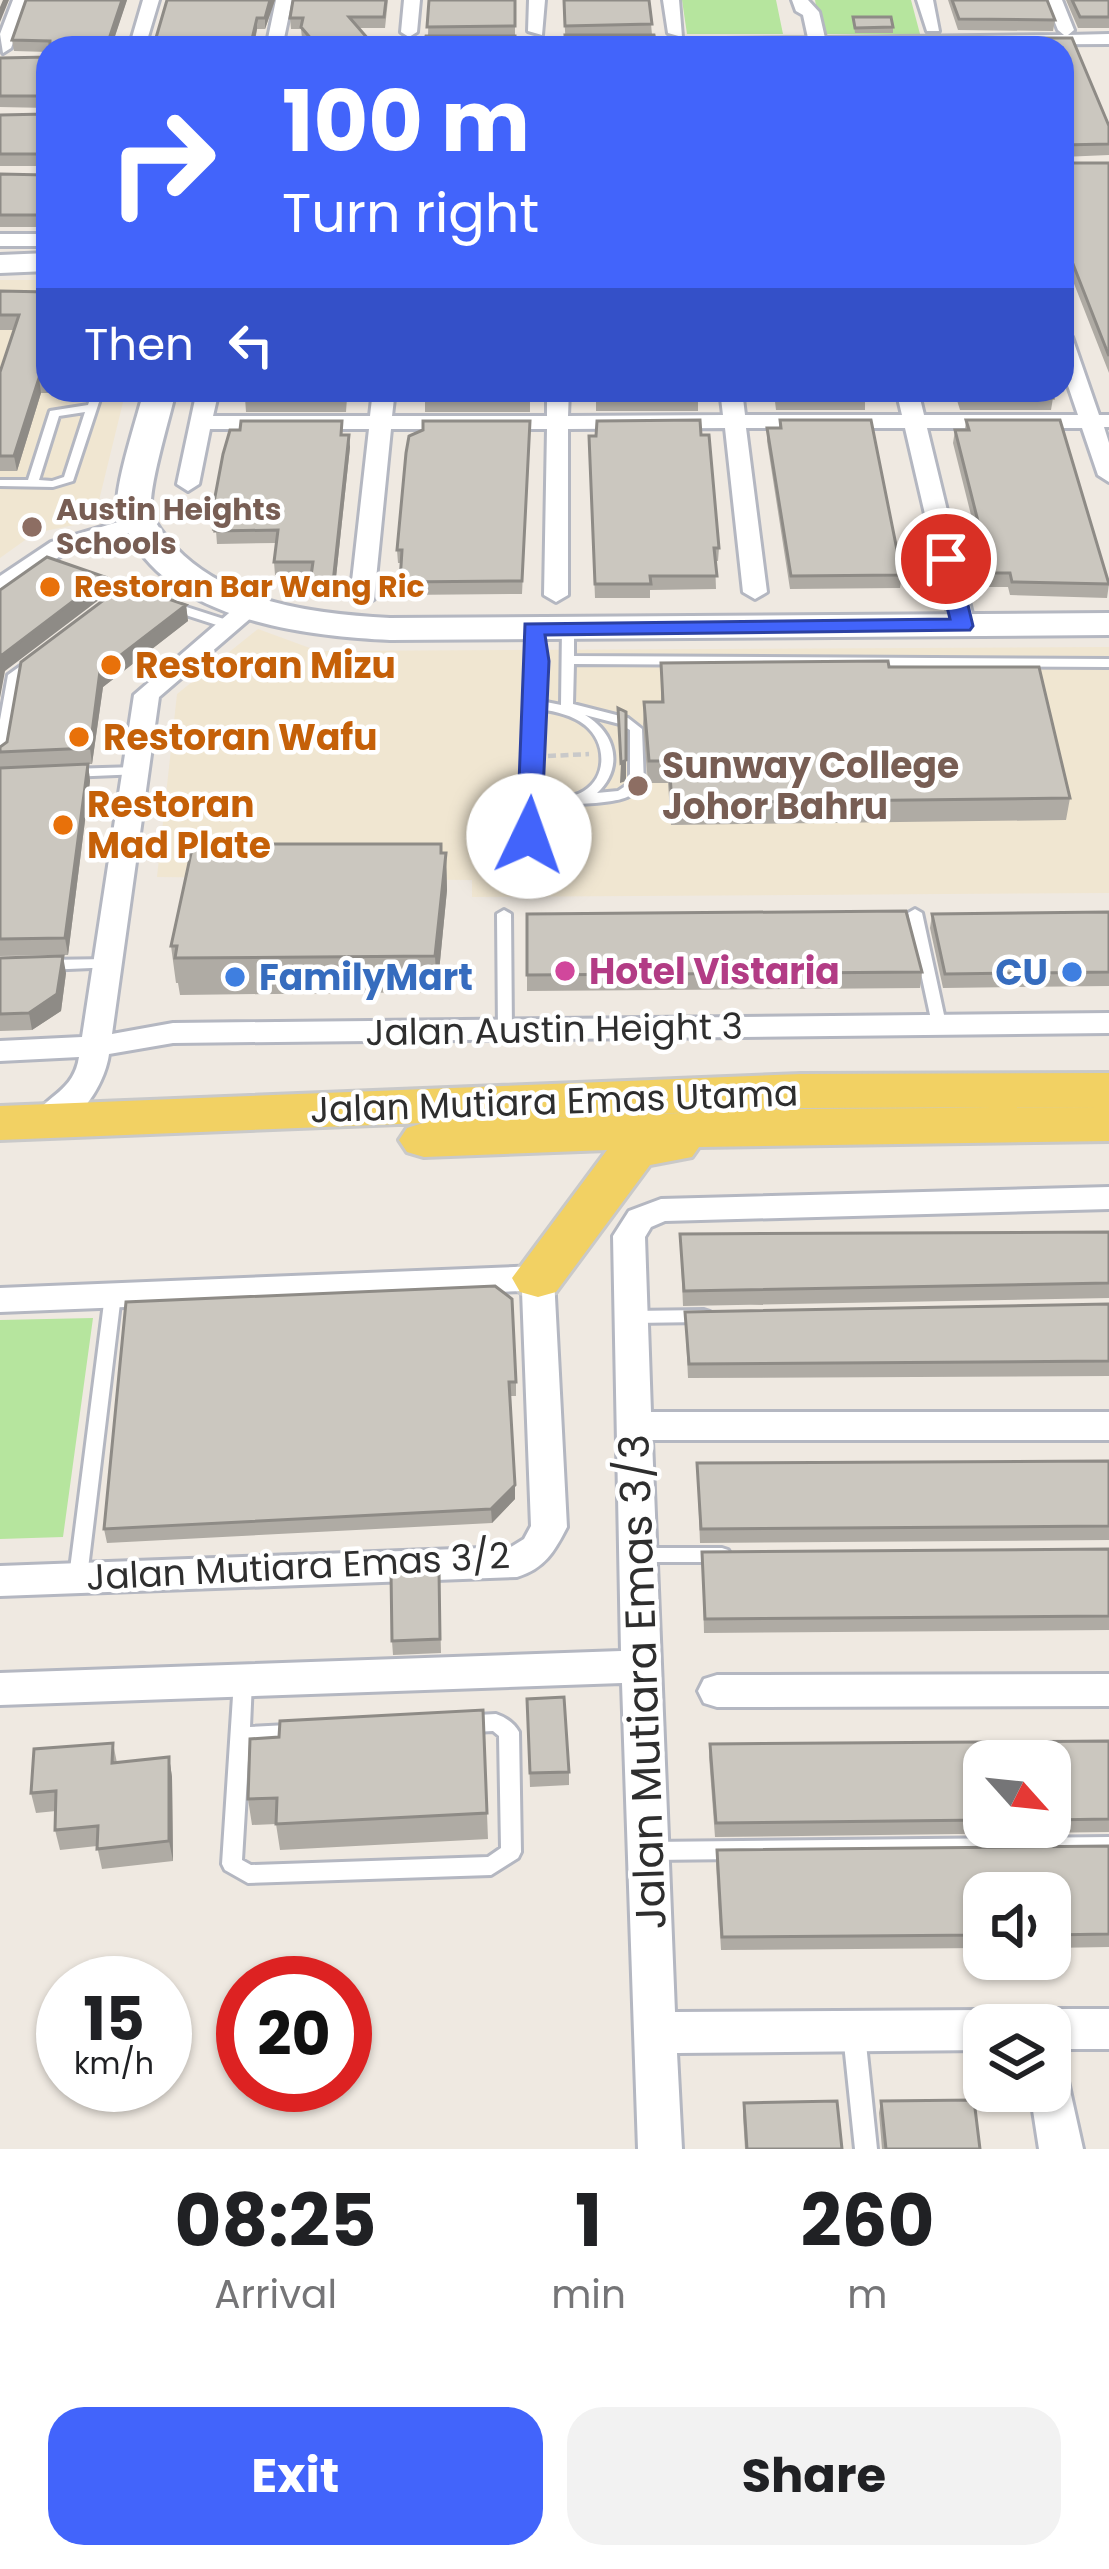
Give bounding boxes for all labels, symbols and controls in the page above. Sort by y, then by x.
text: 100 m [282,63,530,180]
icon: right [84,84,240,240]
text: Turn right [282,175,539,251]
icon: left [218,312,284,378]
text: Then [84,313,194,376]
place label: Austin Heights Schools [56,488,281,565]
pin [895,508,997,610]
marker: Austin Heights Schools [19,514,45,540]
icon: arrive [913,526,979,592]
place label: Restoran Bar Wang Ric [74,565,425,608]
marker: Restoran Bar Wang Ric [37,574,63,600]
place label: Restoran Mizu [135,640,396,691]
marker: Restoran Mizu [98,652,124,678]
place label: Restoran Wafu [103,712,378,763]
marker: Restoran Wafu [66,724,92,750]
place label: Sunway College Johor Bahru [662,740,959,832]
position arrow [466,773,592,899]
marker: Sunway College Johor Bahru [625,773,651,799]
place label: Restoran Mad Plate [87,779,271,871]
marker: Restoran Mad Plate [50,812,76,838]
place label: Hotel Vistaria [589,946,840,997]
place label: CU [995,947,1048,998]
place label: FamilyMart [259,952,473,1003]
marker: Hotel Vistaria [552,958,578,984]
marker: CU [1059,959,1085,985]
marker: FamilyMart [222,964,248,990]
street label: Jalan Austin Height 3 [365,1001,743,1058]
street label: Jalan Mutiara Emas Utama [309,1067,799,1136]
street label: Jalan Mutiara Emas 3/3 [604,1433,681,1931]
street label: Jalan Mutiara Emas 3/2 [85,1530,511,1603]
north arrow [963,1740,1071,1848]
map controls [963,1740,1071,2112]
button: sound [963,1872,1071,1980]
speed limit sign: 20 [216,1956,372,2112]
text: 15 [83,1977,145,2061]
button: layers [963,2004,1071,2112]
text: km/h [74,2042,154,2085]
text: 08:25 [175,2170,377,2271]
text: 1 [575,2170,602,2271]
text: 260 [800,2170,934,2271]
text: Arrival [214,2267,337,2322]
text: min [551,2267,626,2322]
text: m [847,2267,888,2322]
button: Exit [48,2407,543,2545]
button: Share [567,2407,1061,2545]

